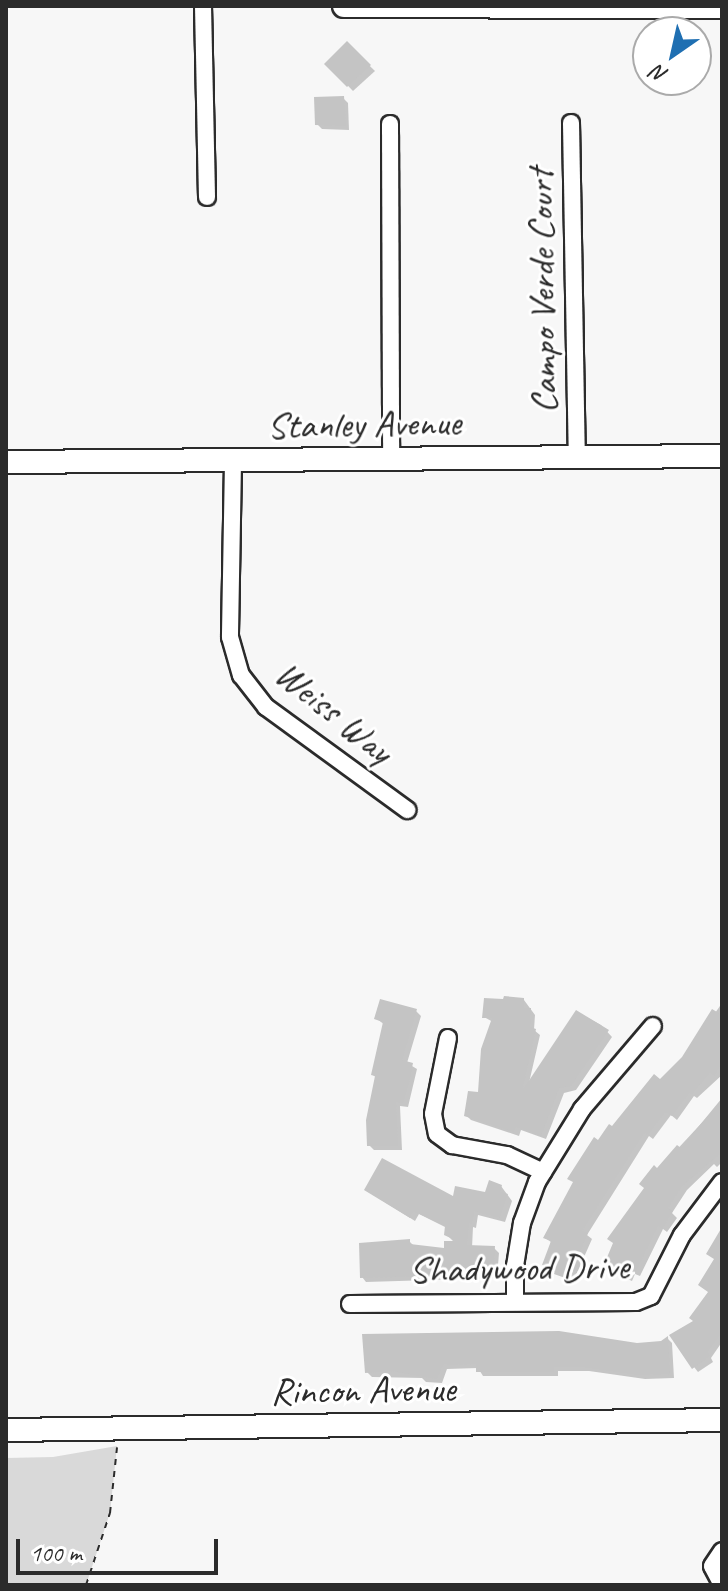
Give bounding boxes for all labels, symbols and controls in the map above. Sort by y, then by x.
north arrow [632,16,712,96]
text: N [646,59,673,90]
street label: Campo Verde Court [517,168,567,414]
street label: Stanley Avenue [267,400,461,448]
street label: Weiss Way [266,651,402,773]
street label: Shadywood Drive [409,1243,629,1293]
street label: Rincon Avenue [270,1366,456,1414]
scale bar [20,1523,222,1573]
text: 100 m [30,1538,82,1568]

